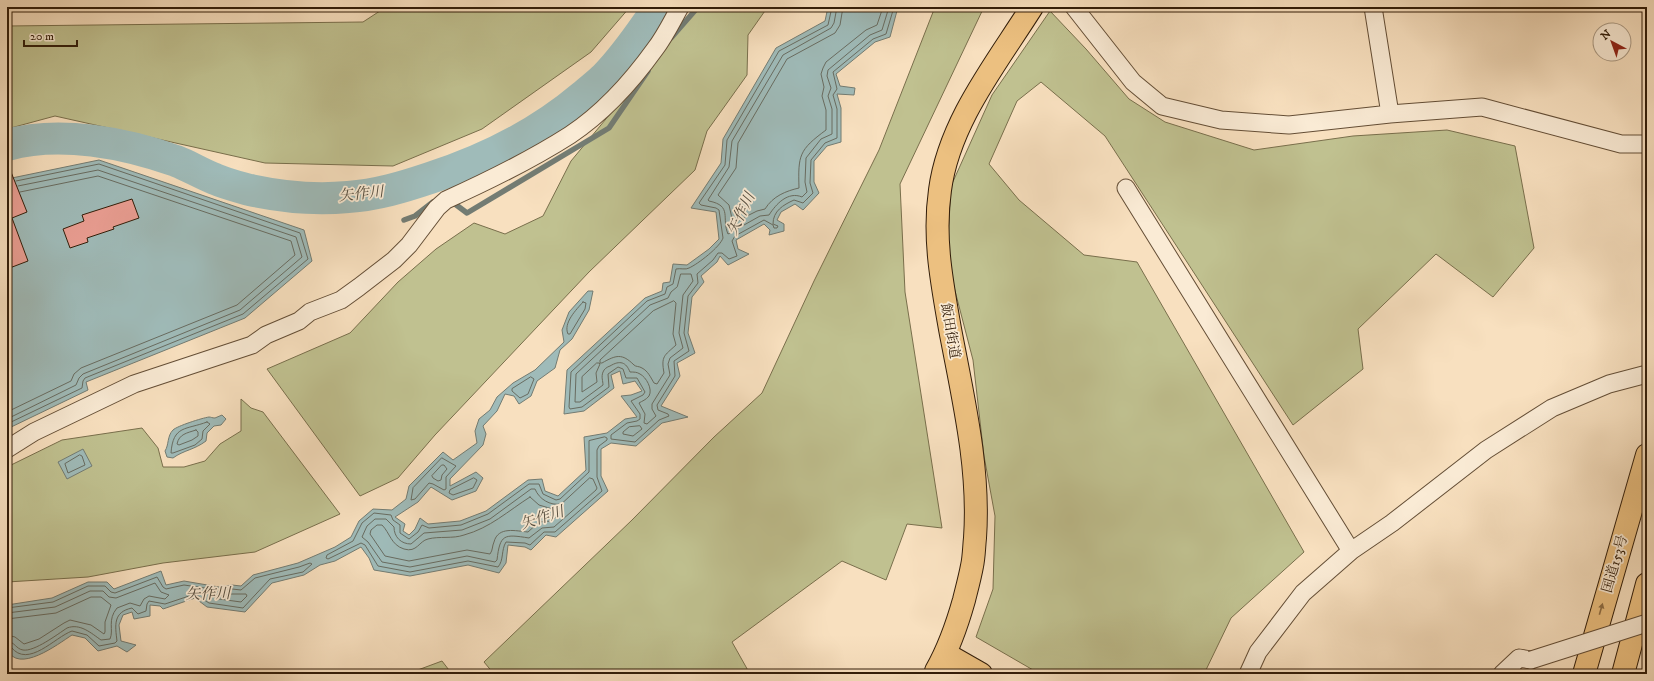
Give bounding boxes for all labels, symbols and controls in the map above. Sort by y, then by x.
scale bar [24,22,77,48]
north arrow [1592,22,1632,62]
text: N [1598,27,1614,43]
text: 20 m [30,29,54,44]
water label: 矢作川 [338,182,386,206]
water label: 矢作川 [723,188,760,238]
street label: 飯田街道 [936,302,964,360]
water label: 矢作川 [518,501,568,534]
street label: 国道153号 [1598,533,1632,595]
water label: 矢作川 [185,584,233,604]
one-way arrow [1598,603,1604,615]

